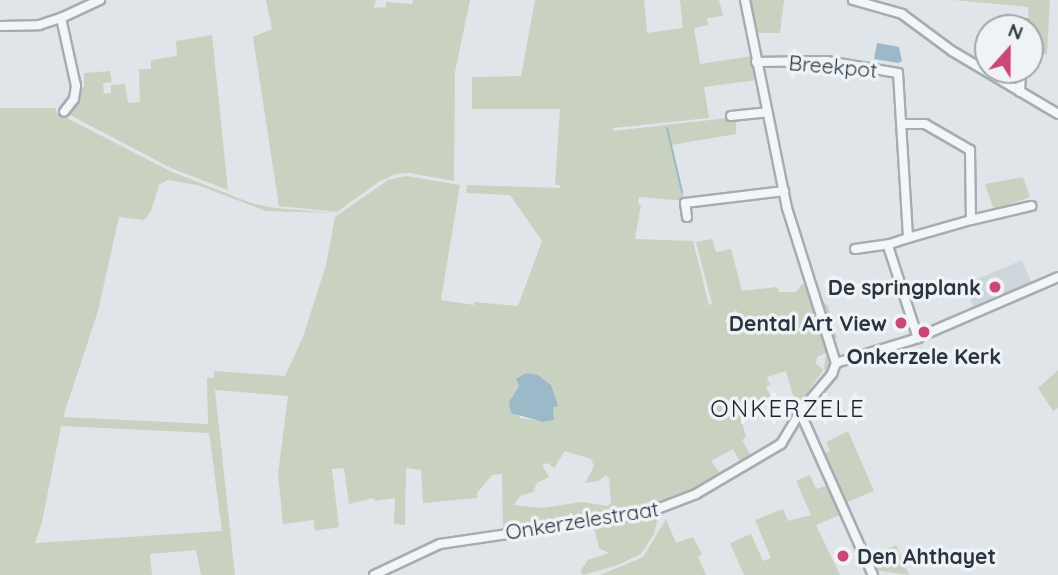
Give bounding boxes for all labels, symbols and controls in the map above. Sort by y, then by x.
north arrow [974,14,1044,84]
text: N [1005,18,1027,45]
street label: Breekpot [788,50,878,82]
place label: De springplank [828,274,981,300]
marker: De springplank [987,279,1003,295]
place label: Dental Art View [729,310,887,336]
marker: Dental Art View [893,315,909,331]
marker: Onkerzele Kerk [916,324,932,340]
place label: Onkerzele Kerk [847,343,1001,369]
district label: ONKERZELE [711,395,865,423]
street label: Onkerzelestraat [504,495,660,545]
place label: Den Ahthayet [857,543,996,569]
marker: Den Ahthayet [835,548,851,564]

